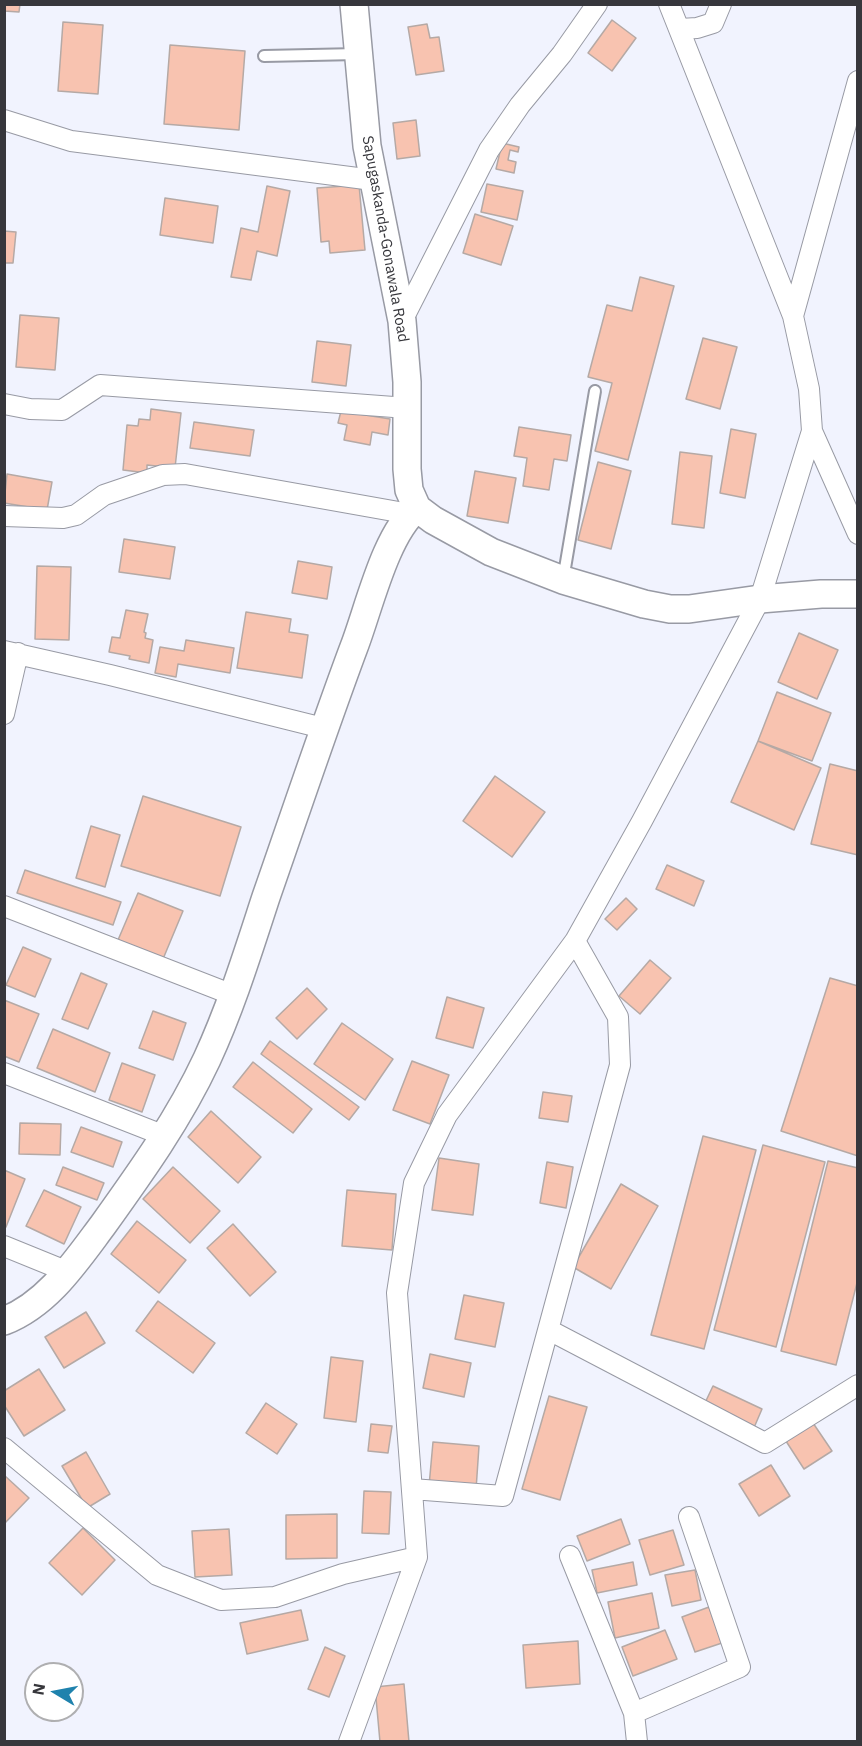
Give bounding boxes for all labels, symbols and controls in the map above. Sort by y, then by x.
street label: Sapugaskanda-Gonawala Road [358,134,412,344]
north arrow [24,1662,84,1722]
text: N [27,1682,49,1697]

